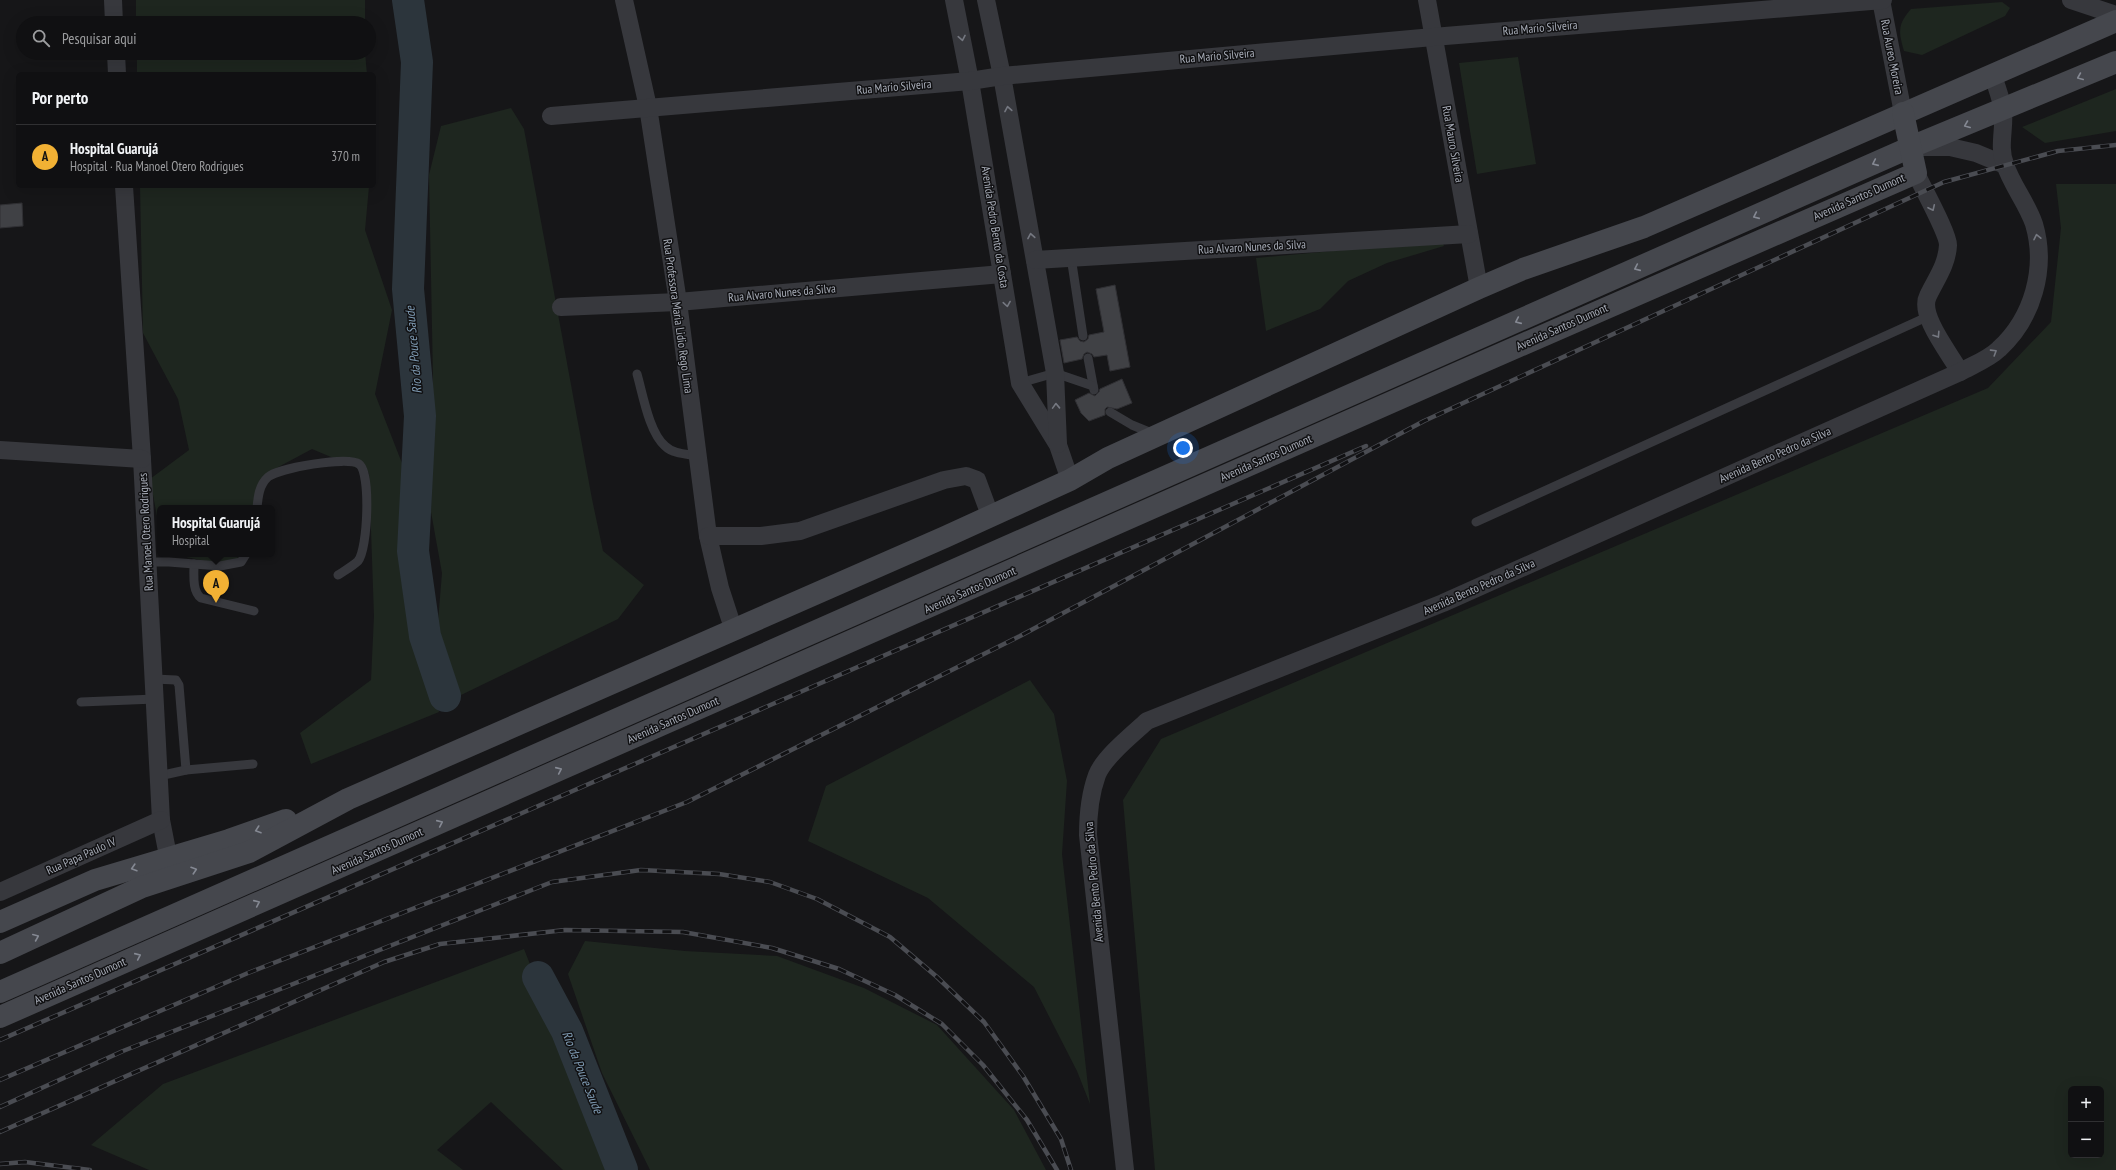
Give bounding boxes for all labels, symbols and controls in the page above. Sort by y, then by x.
search box [16,16,376,60]
street label: Rua Mario Silveira [1502,17,1578,38]
street label: Rua Aureo Moreira [1878,18,1907,96]
icon: search [30,27,52,49]
text: Pesquisar aqui [62,29,136,48]
one-way arrow [957,35,965,41]
street label: Rua Mario Silveira [1179,45,1255,66]
one-way arrow [2077,73,2084,81]
street label: Rua Mario Silveira [856,76,932,97]
text: Por perto [32,87,88,109]
street label: Rua Mauro Silveira [1439,104,1468,184]
one-way arrow [1004,105,1013,112]
one-way arrow [1963,120,1970,128]
text: Hospital Guarujá [70,139,158,158]
text: A [42,148,48,165]
text: 370 m [331,148,360,165]
text: Hospital · Rua Manoel Otero Rodrigues [70,158,244,175]
one-way arrow [1872,158,1880,166]
street label: Avenida Pedro Bento da Costa [978,165,1013,289]
street label: Avenida Santos Dumont [1811,169,1908,223]
one-way arrow [1927,204,1935,211]
one-way arrow [1753,211,1760,219]
one-way arrow [1027,233,1036,240]
one-way arrow [2033,234,2041,240]
street label: Rua Alvaro Nunes da Silva [1198,236,1306,257]
street label: Rua Professora Maria Lidio Rego Lima [660,238,697,394]
one-way arrow [1634,263,1642,271]
street label: Rua Alvaro Nunes da Silva [728,280,837,305]
street label: Avenida Santos Dumont [1514,299,1611,353]
one-way arrow [1002,301,1011,307]
water label: Rio da Pouce Saude [401,304,426,394]
one-way arrow [1515,316,1523,324]
one-way arrow [1932,331,1939,338]
one-way arrow [1990,350,1997,357]
one-way arrow [1052,403,1060,409]
street label: Avenida Bento Pedro da Silva [1717,423,1833,486]
street label: Avenida Santos Dumont [1218,430,1315,484]
your location [1173,438,1193,458]
street label: Rua Manoel Otero Rodrigues [135,473,156,591]
popup [157,505,275,557]
text: Hospital Guarujá [172,513,260,532]
text: Hospital [172,532,209,549]
street label: Avenida Bento Pedro da Silva [1421,555,1537,618]
street label: Avenida Santos Dumont [922,562,1019,616]
pin: A [203,570,229,603]
street label: Avenida Santos Dumont [625,692,722,746]
one-way arrow [555,767,562,775]
one-way arrow [436,819,443,827]
street label: Avenida Bento Pedro da Silva [1081,821,1106,943]
street label: Avenida Santos Dumont [329,823,426,877]
one-way arrow [254,825,261,834]
street label: Rua Papa Paulo IV [44,833,118,878]
one-way arrow [130,863,137,872]
one-way arrow [190,866,197,875]
one-way arrow [253,900,260,908]
one-way arrow [31,934,39,942]
street label: Avenida Santos Dumont [32,953,129,1007]
one-way arrow [134,953,142,961]
water label: Rio da Pouce Saude [558,1028,607,1118]
map controls [2068,1086,2104,1158]
button: + [2068,1086,2104,1122]
button: − [2068,1122,2104,1158]

